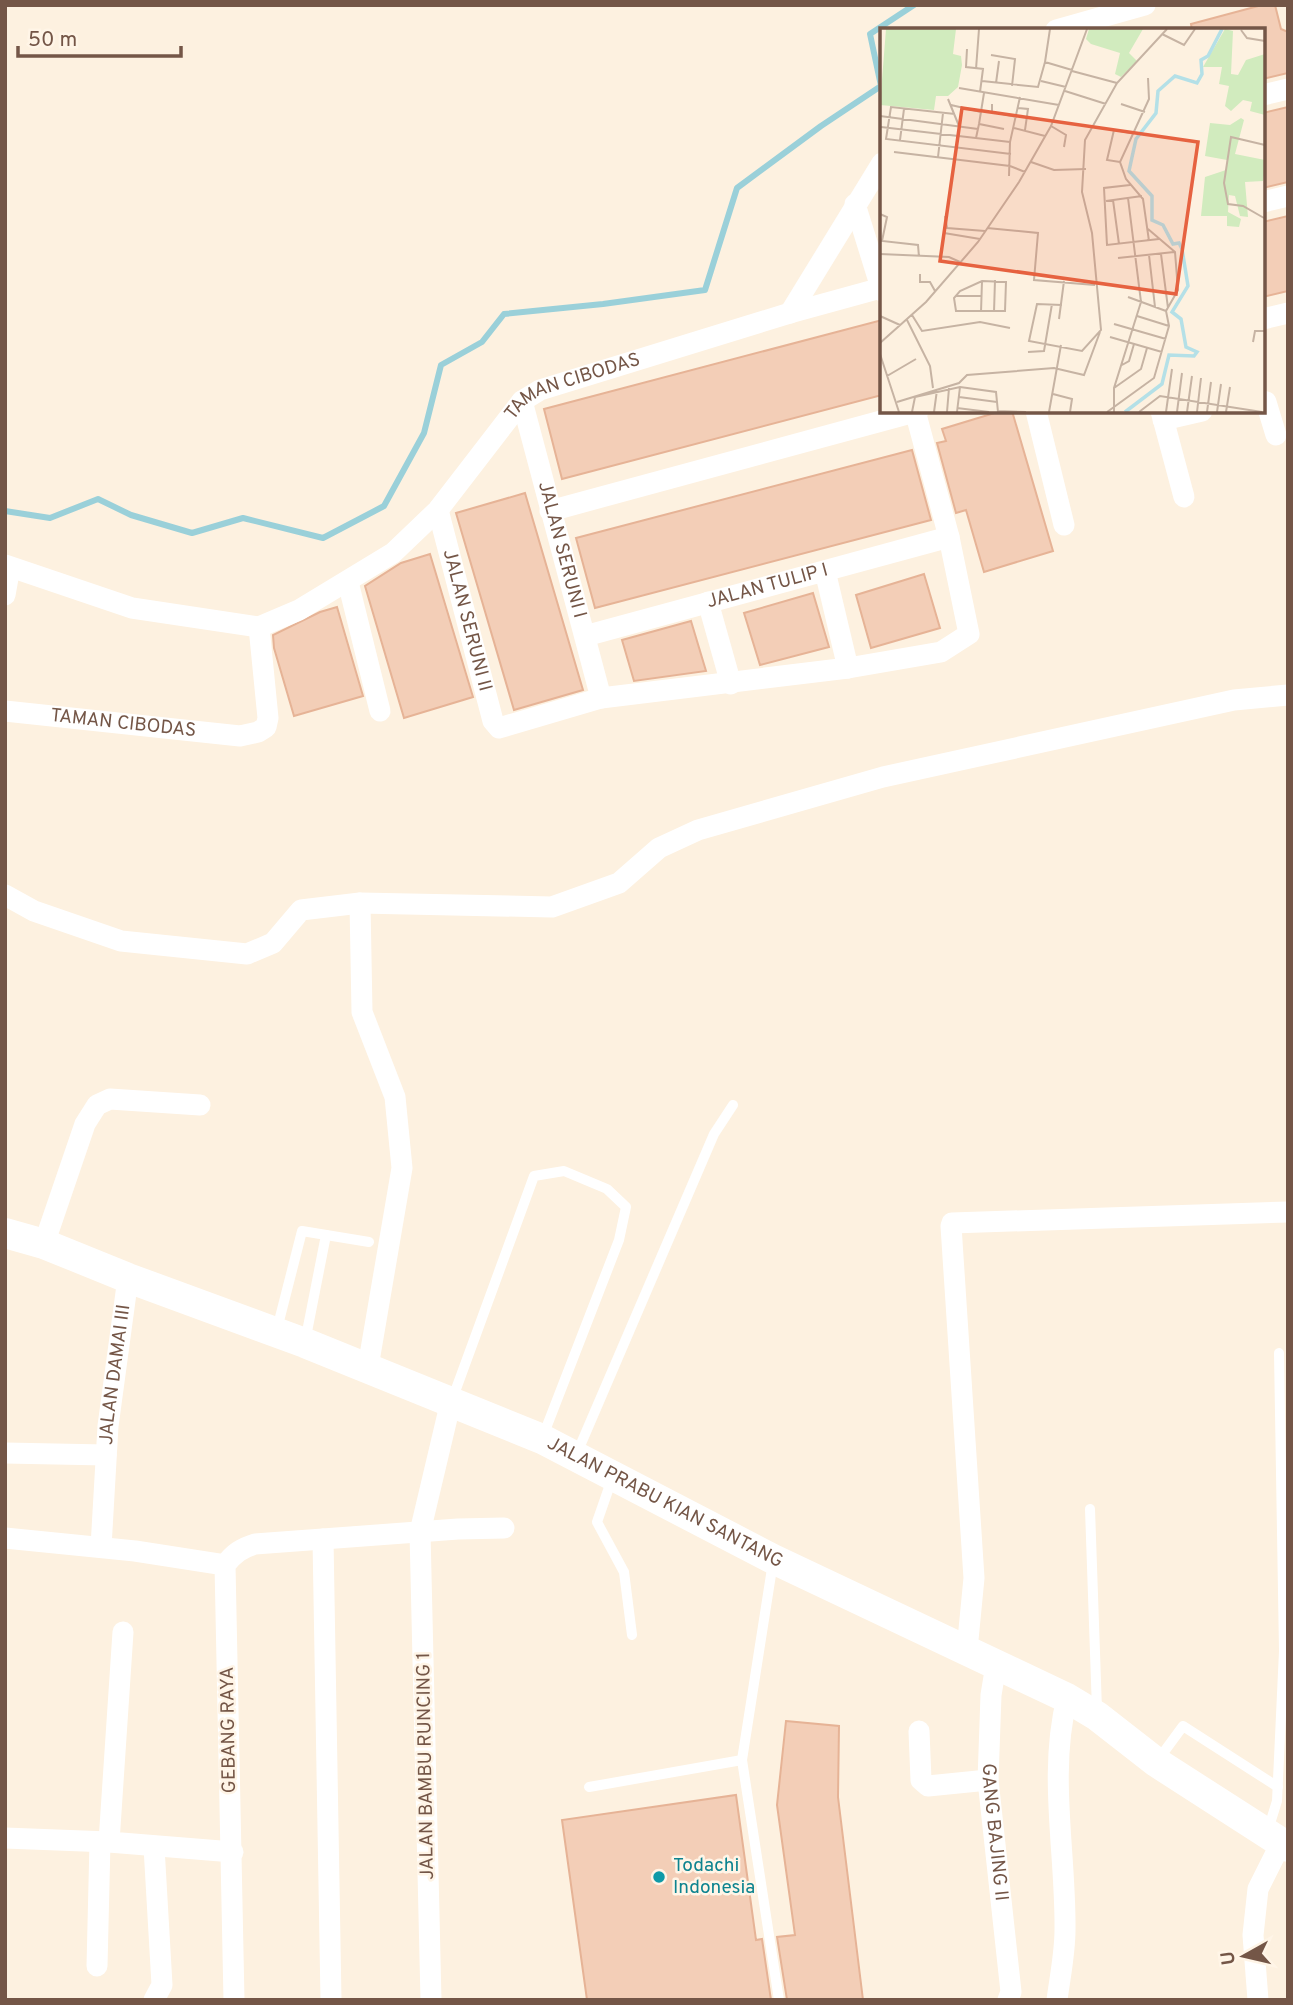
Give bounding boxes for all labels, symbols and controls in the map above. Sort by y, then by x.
scale bar [18,14,180,58]
text: 50 m [28,27,77,54]
inset map [880,28,1265,413]
street label: TAMAN CIBODAS [500,348,643,425]
street label: JALAN SERUNI I [532,479,591,621]
street label: JALAN SERUNI II [437,547,497,694]
street label: JALAN TULIP I [704,558,831,614]
street label: TAMAN CIBODAS [49,704,197,743]
street label: JALAN DAMAI III [95,1303,136,1446]
street label: JALAN PRABU KIAN SANTANG [543,1432,787,1574]
street label: JALAN BAMBU RUNCING 1 [412,1652,440,1880]
street label: GEBANG RAYA [216,1667,242,1793]
street label: GANG BAJING II [976,1763,1013,1902]
place label: Todachi Indonesia [673,1854,755,1900]
marker: Todachi Indonesia [651,1869,667,1885]
north arrow [1209,1921,1279,1991]
text: U [1216,1950,1242,1966]

